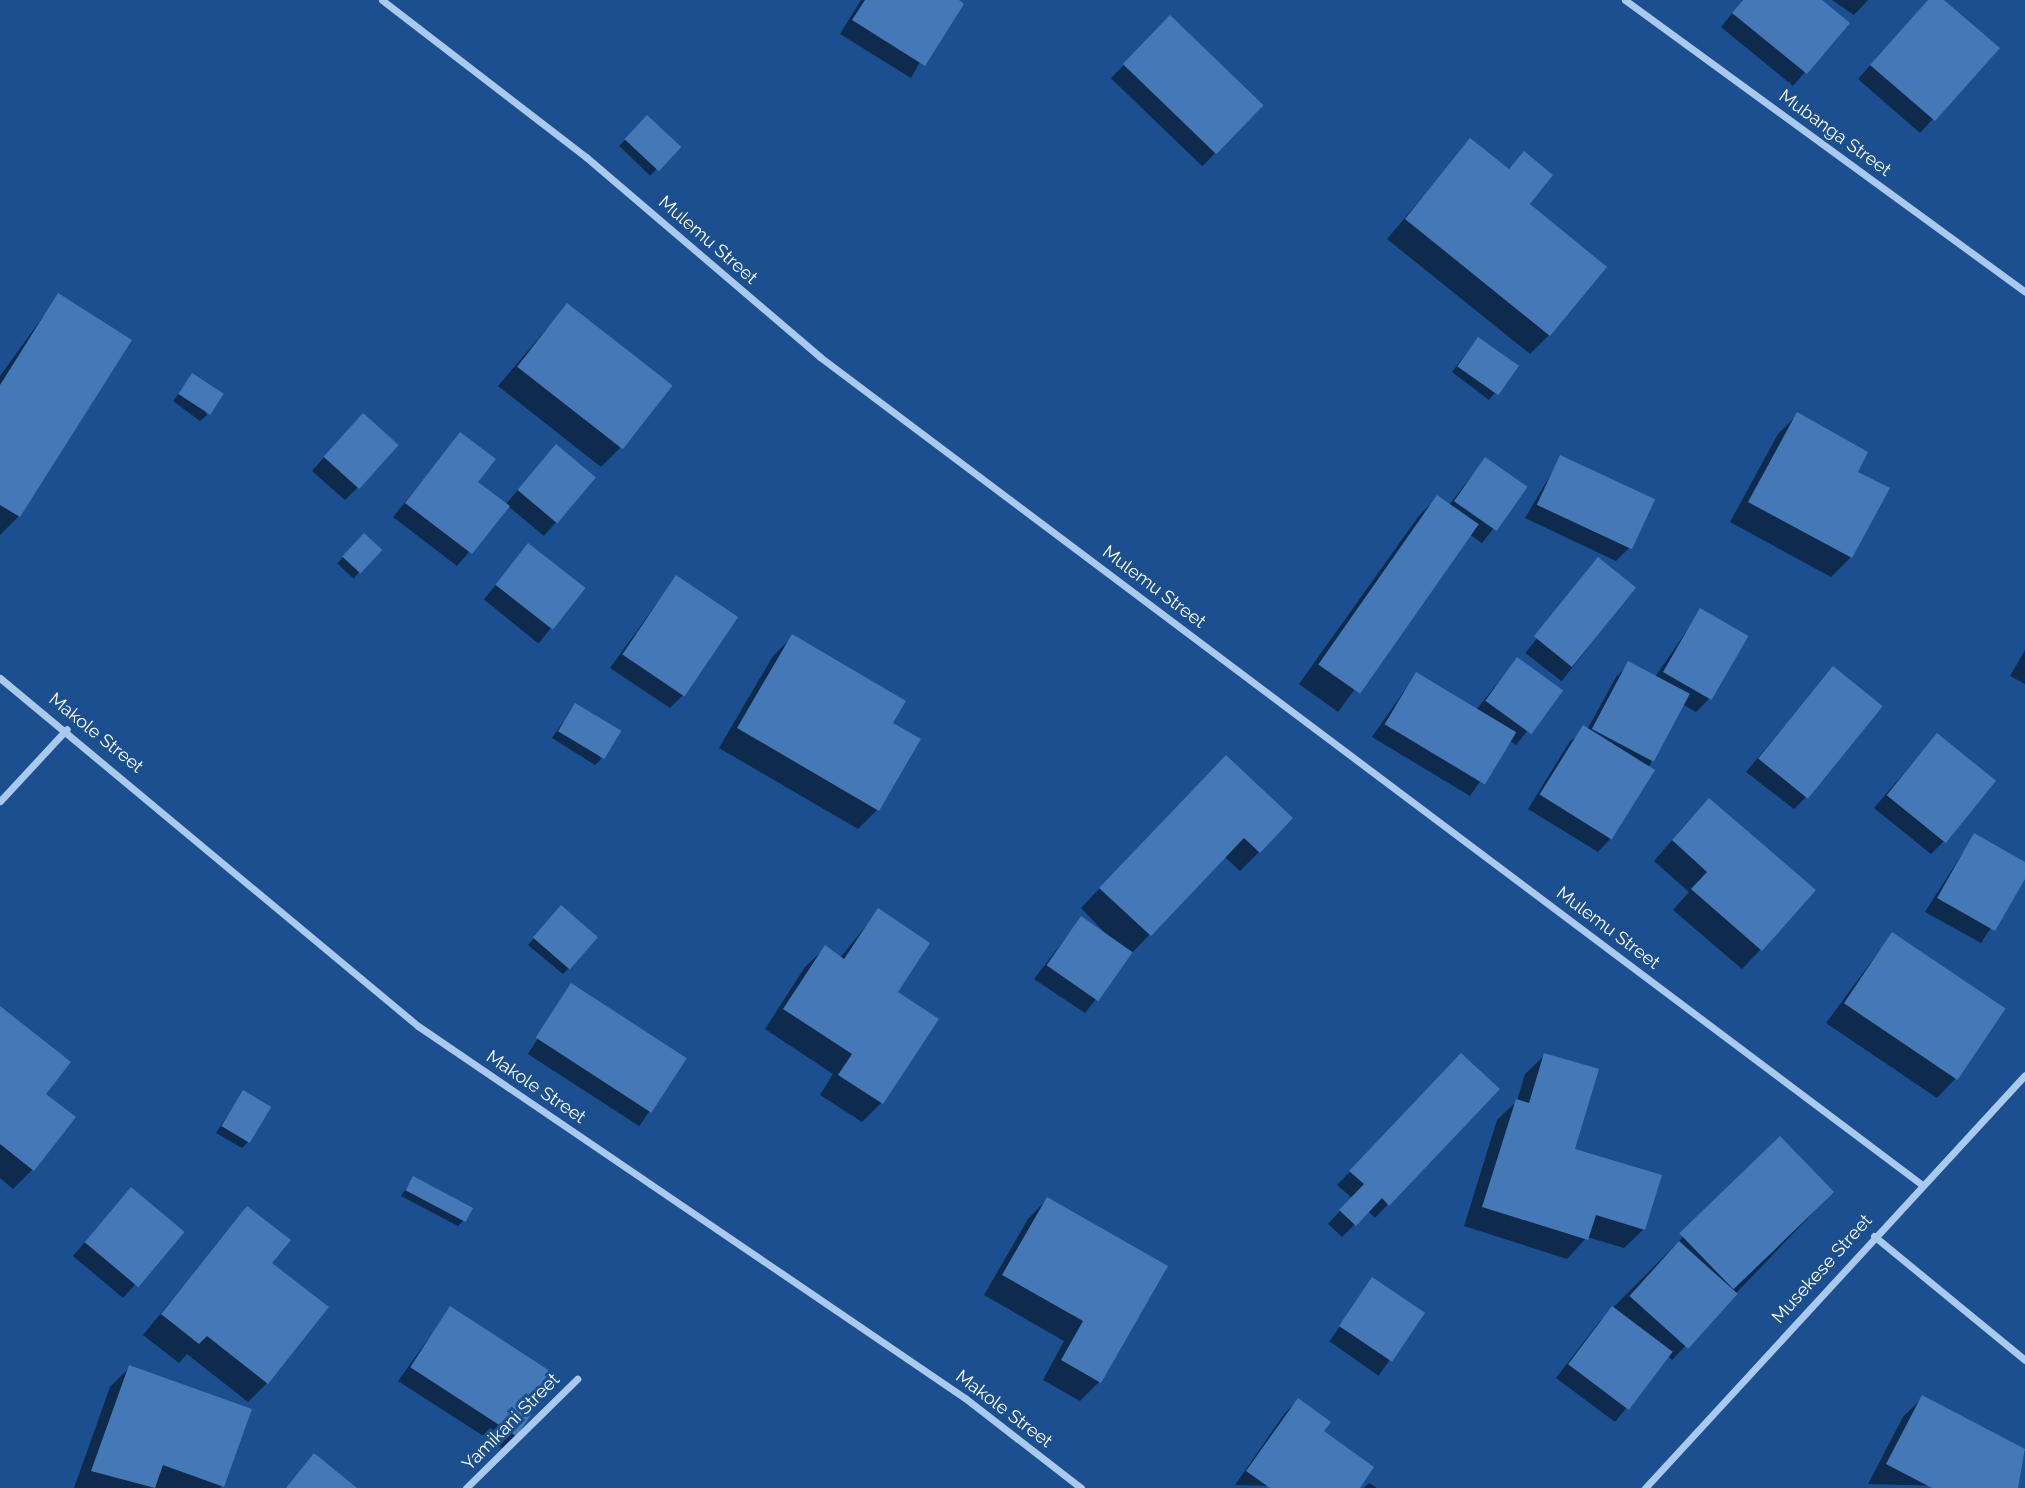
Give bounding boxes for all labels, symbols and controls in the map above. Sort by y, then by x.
street label: Mubanga Street [1775,85,1895,181]
street label: Mulemu Street [654,191,762,289]
street label: Mulemu Street [1098,541,1210,633]
street label: Makole Street [44,688,148,778]
street label: Mulemu Street [1552,882,1664,974]
street label: Makole Street [482,1046,590,1128]
street label: Musekese Street [1767,1210,1877,1328]
street label: Makole Street [951,1366,1057,1452]
street label: Yamikani Street [458,1369,564,1475]

